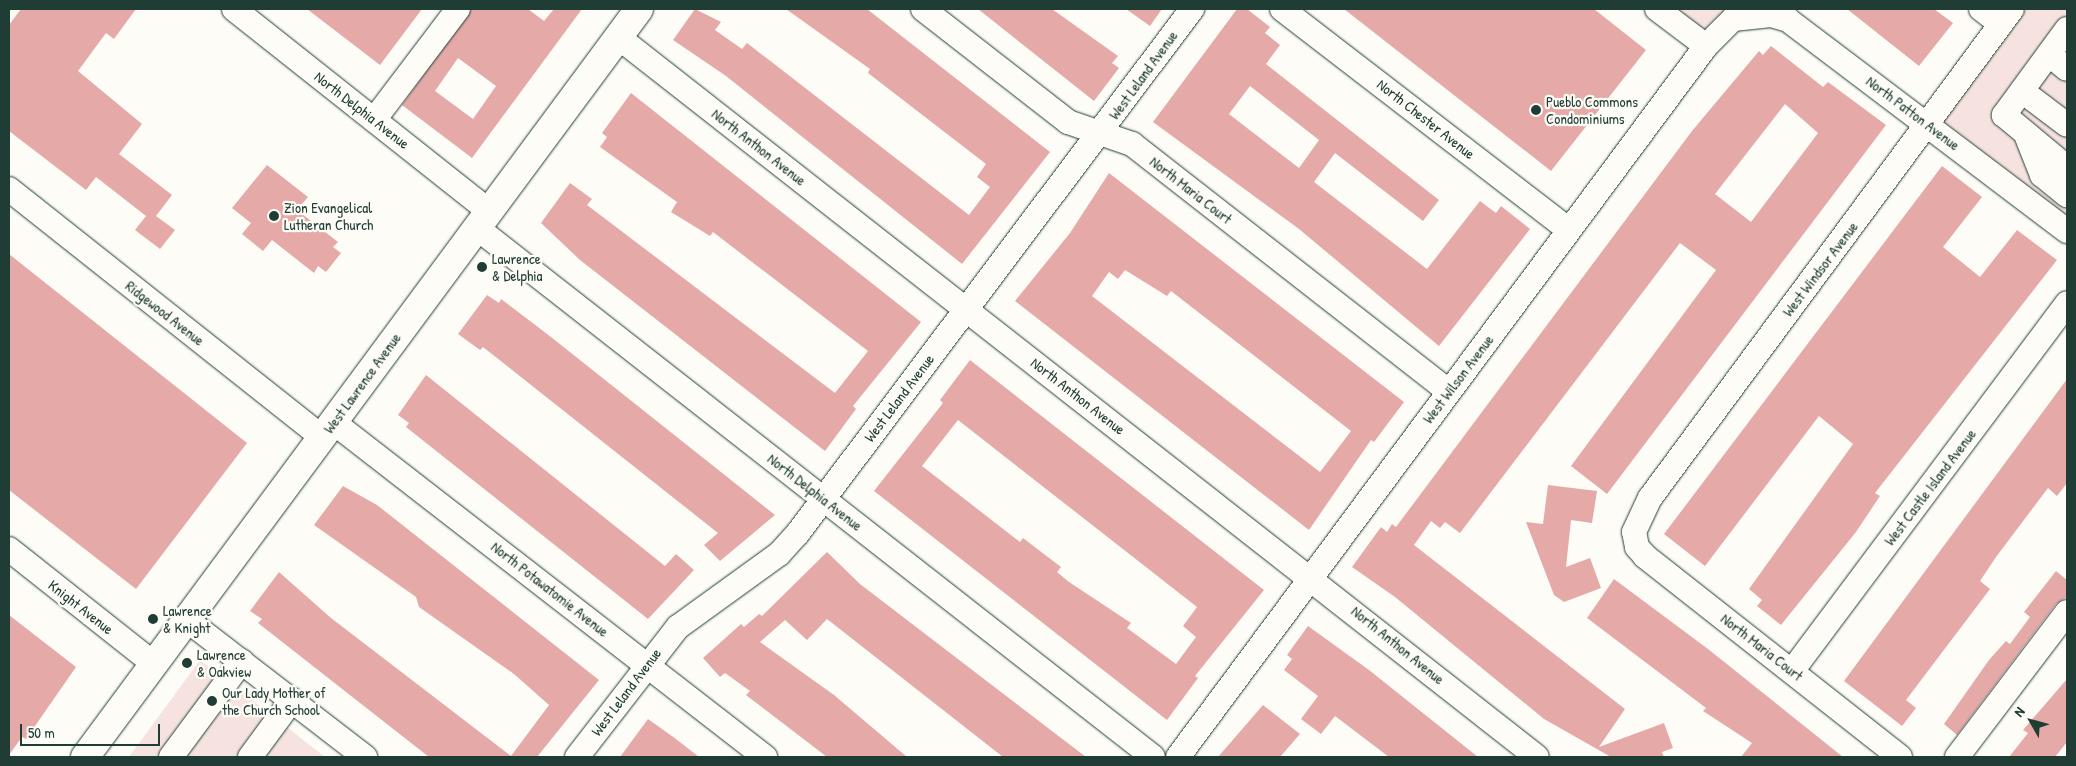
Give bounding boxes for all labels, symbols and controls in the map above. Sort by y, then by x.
street label: West Leland Avenue [1105,27,1181,123]
street label: North Delphia Avenue [311,67,413,153]
street label: North Patton Avenue [1863,72,1963,154]
street label: North Chester Avenue [1373,75,1479,163]
place label: Pueblo Commons Condominiums [1546,92,1638,127]
marker: Pueblo Commons Condominiums [1530,104,1542,116]
street label: North Anthon Avenue [708,105,810,189]
street label: North Maria Court [1146,152,1236,228]
place label: Zion Evangelical Lutheran Church [284,198,373,233]
marker: Zion Evangelical Lutheran Church [268,210,280,222]
street label: West Windsor Avenue [1779,218,1861,320]
place label: Lawrence & Delphia [492,249,542,284]
marker: Lawrence & Delphia [476,261,488,273]
street label: Ridgewood Avenue [122,277,208,349]
street label: West Lawrence Avenue [320,329,404,437]
street label: West Wilson Avenue [1419,331,1497,427]
street label: West Leland Avenue [860,351,938,445]
street label: North Anthon Avenue [1027,354,1129,438]
street label: West Castle Island Avenue [1880,425,1980,549]
street label: North Delphia Avenue [764,449,866,535]
street label: North Potawatomie Avenue [488,538,612,640]
street label: Knight Avenue [45,576,117,638]
place label: Lawrence & Knight [163,601,212,636]
street label: North Anthon Avenue [1348,602,1448,688]
street label: North Maria Court [1717,609,1807,685]
marker: Lawrence & Knight [147,613,159,625]
place label: Lawrence & Oakview [197,645,251,680]
street label: West Leland Avenue [587,645,665,739]
marker: Lawrence & Oakview [181,657,193,669]
place label: Our Lady Mother of the Church School [222,683,326,718]
marker: Our Lady Mother of the Church School [206,695,218,707]
north arrow [2006,696,2056,746]
text: N [2009,703,2029,720]
scale bar [22,714,162,746]
text: 50 m [28,722,55,743]

